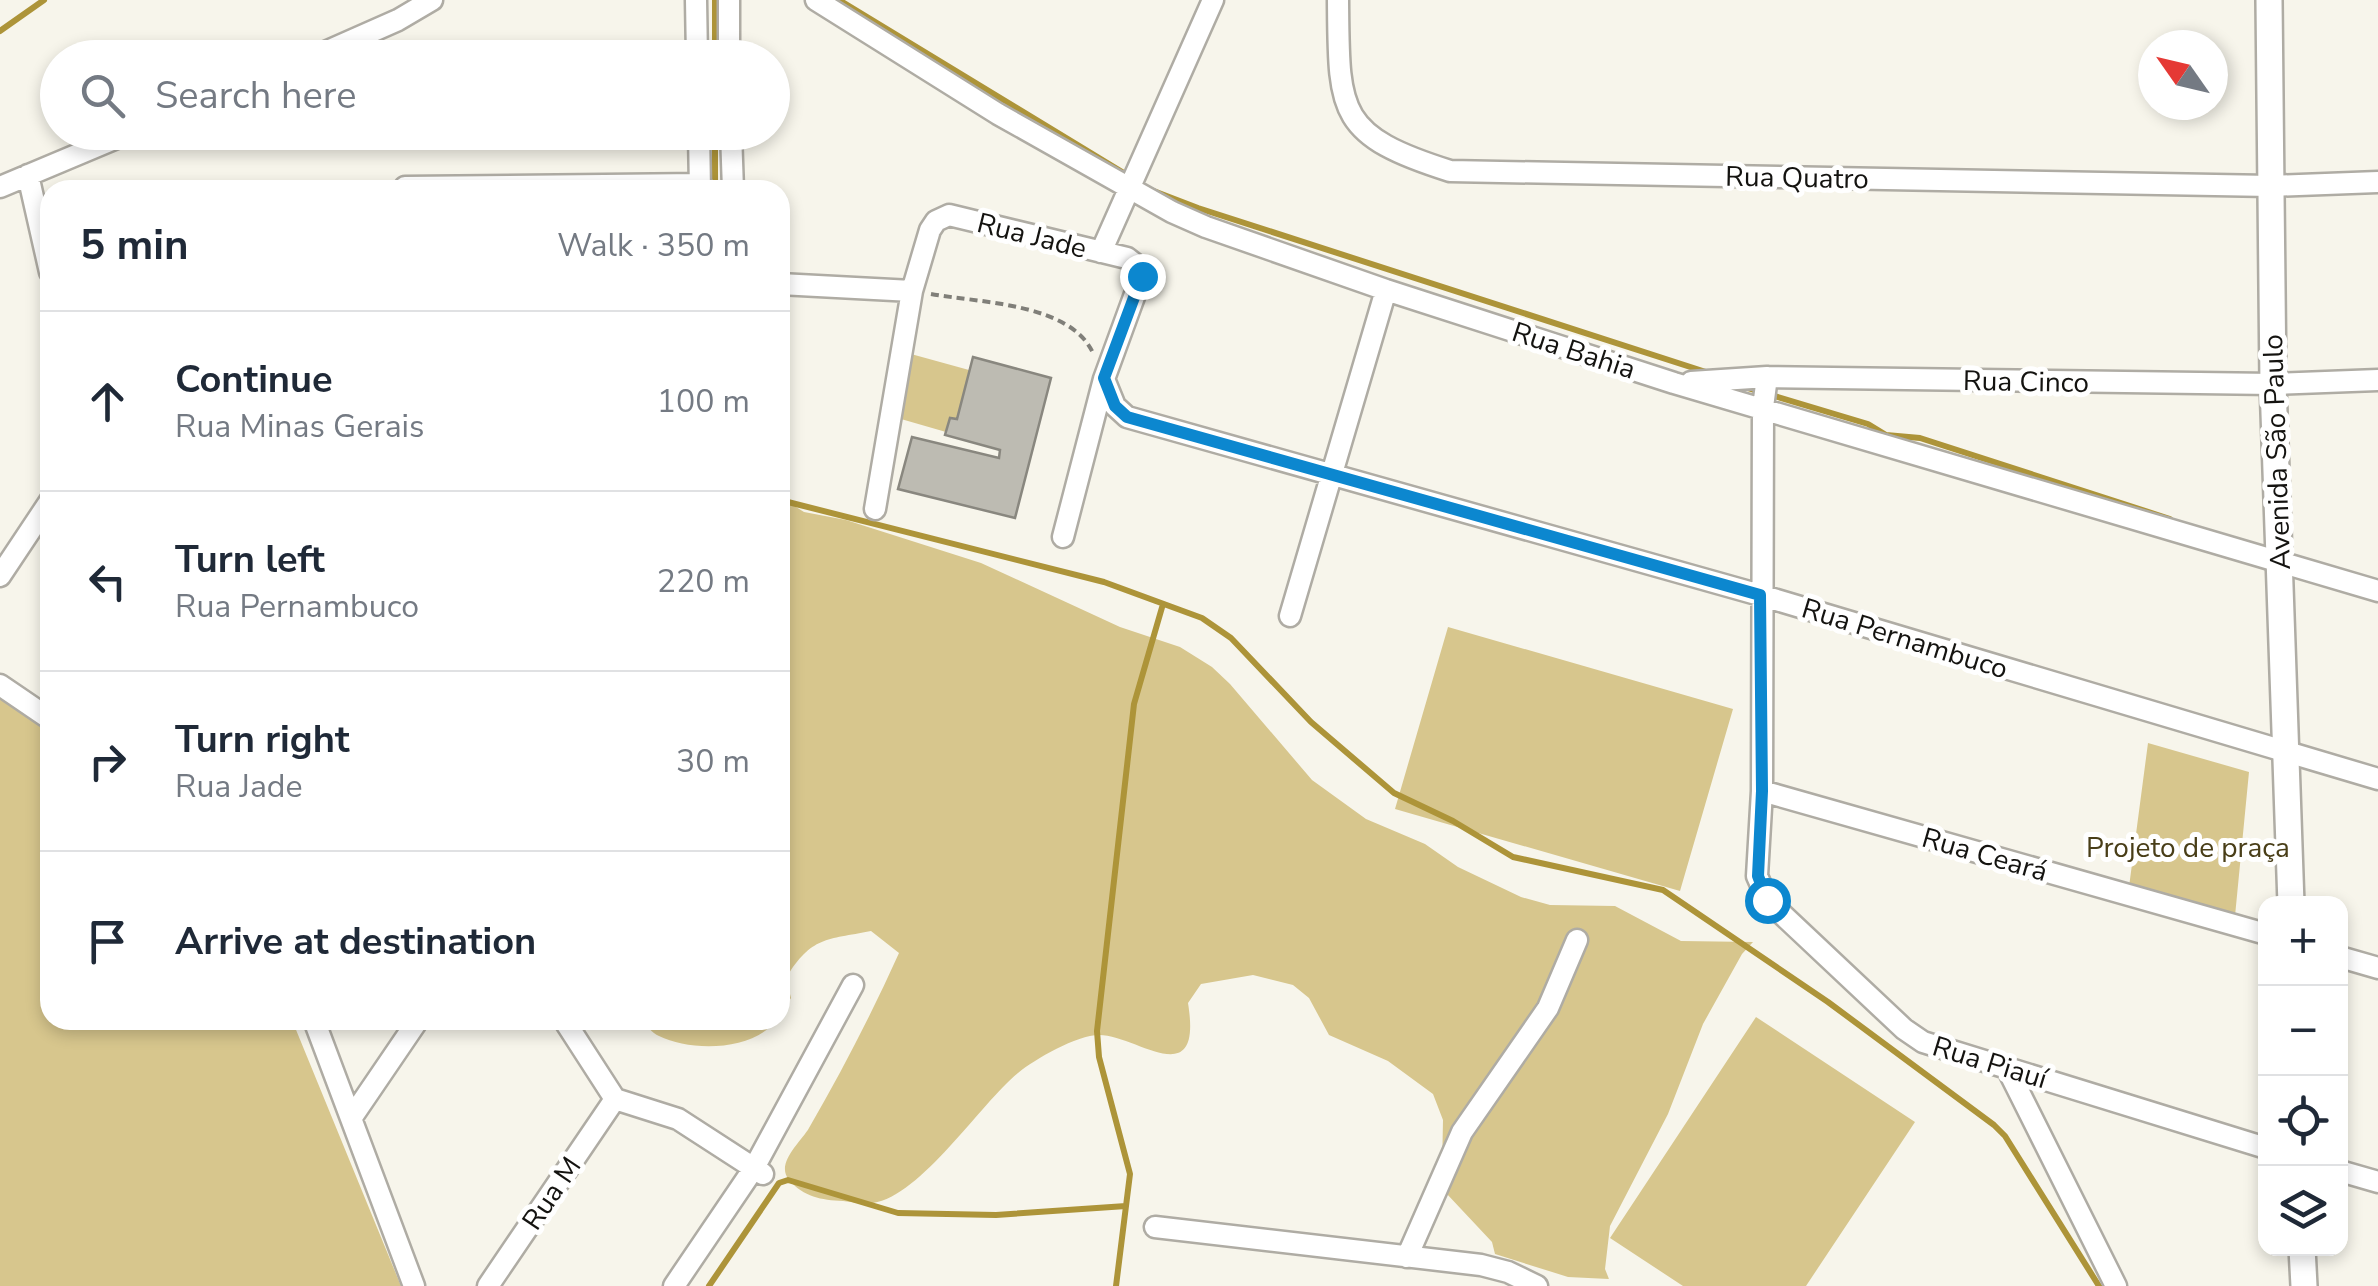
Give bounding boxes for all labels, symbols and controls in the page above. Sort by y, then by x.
north arrow [2138,30,2228,120]
search box [40,40,790,150]
icon: search [75,68,130,123]
text: Search here [155,70,356,121]
street label: Rua Quatro [1725,158,1869,198]
street label: Rua Jade [973,204,1091,268]
text: 5 min [80,217,189,274]
text: Walk · 350 m [557,224,750,267]
route end [1120,254,1166,300]
street label: Rua Bahia [1507,313,1640,389]
street label: Avenida São Paulo [2254,334,2300,570]
text: Continue [175,354,333,405]
street label: Rua Cinco [1963,362,2089,402]
icon: ahead [80,374,135,429]
text: 100 m [657,380,750,423]
text: Rua Minas Gerais [175,405,424,448]
text: Turn left [175,534,325,585]
icon: left [80,554,135,609]
text: 220 m [657,560,750,603]
text: Rua Pernambuco [175,585,419,628]
street label: Rua Pernambuco [1797,590,2012,688]
text: Turn right [175,714,350,765]
icon: right [80,734,135,789]
text: 30 m [676,740,750,783]
text: Rua Jade [175,765,303,808]
street label: Rua Ceará [1918,819,2052,891]
park label: Projeto de praça [2086,829,2290,867]
route start [1745,878,1791,924]
map controls [2258,896,2348,1256]
button: + [2258,896,2348,986]
icon: arrive [80,914,135,969]
text: Arrive at destination [175,916,536,967]
button: − [2258,986,2348,1076]
street label: Rua Piauí [1928,1028,2053,1099]
button: locate [2258,1076,2348,1166]
street label: Rua M [514,1150,590,1238]
button: layers [2258,1166,2348,1256]

